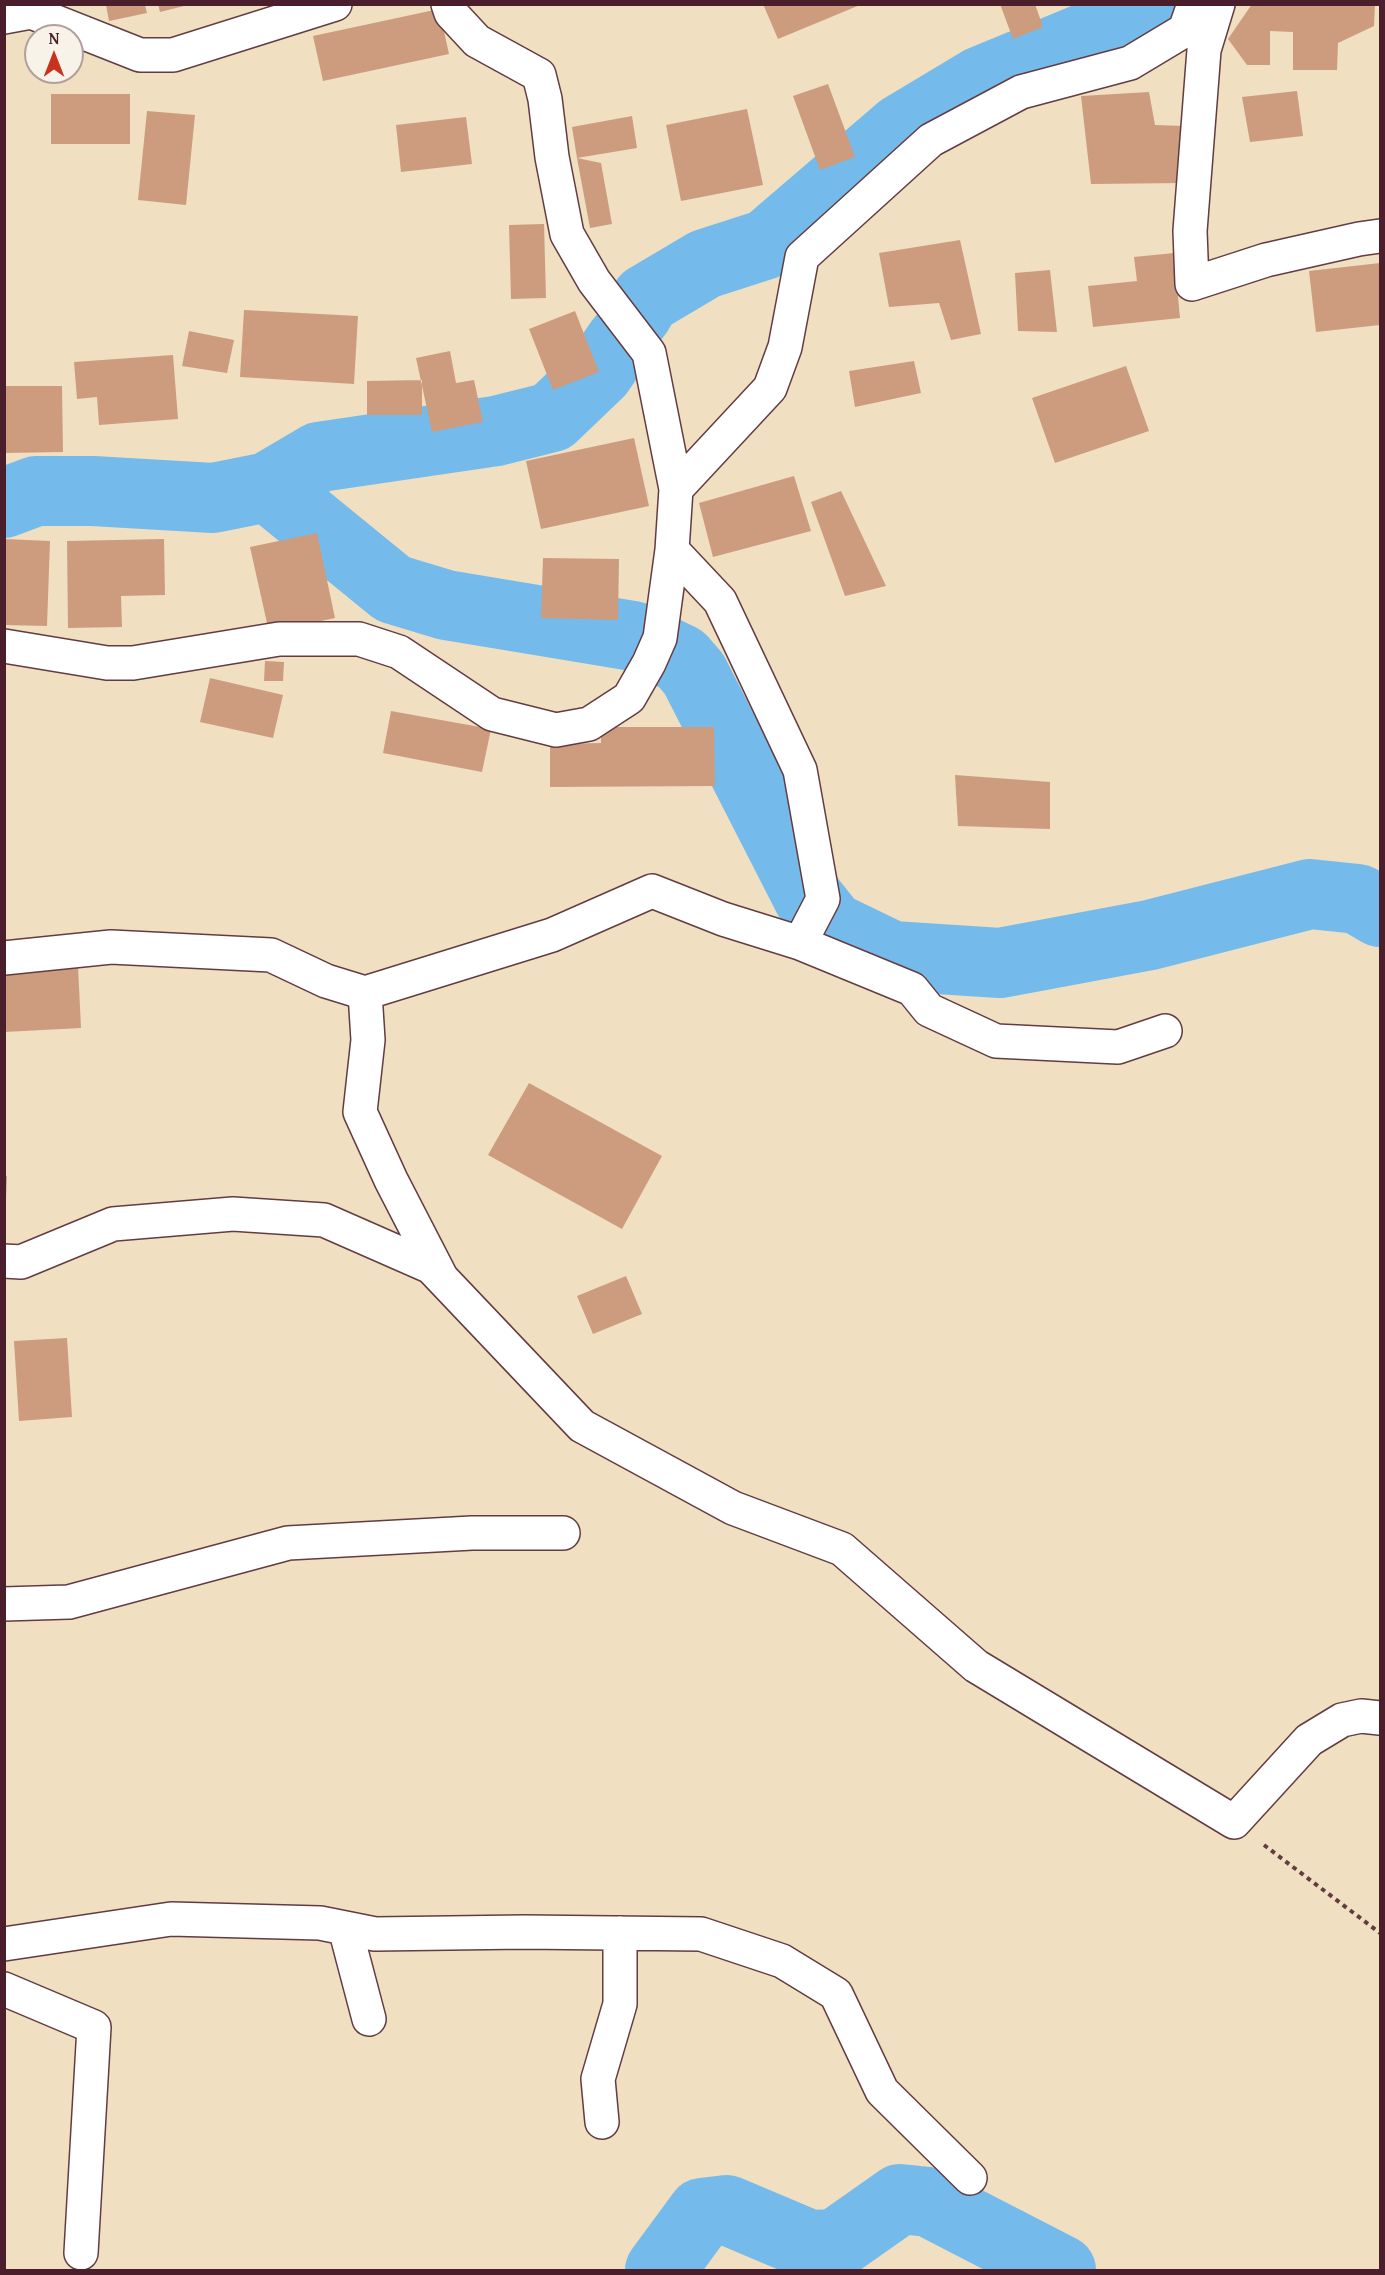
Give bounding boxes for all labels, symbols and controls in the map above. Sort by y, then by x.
north arrow [24,24,84,84]
text: N [49,26,59,50]

